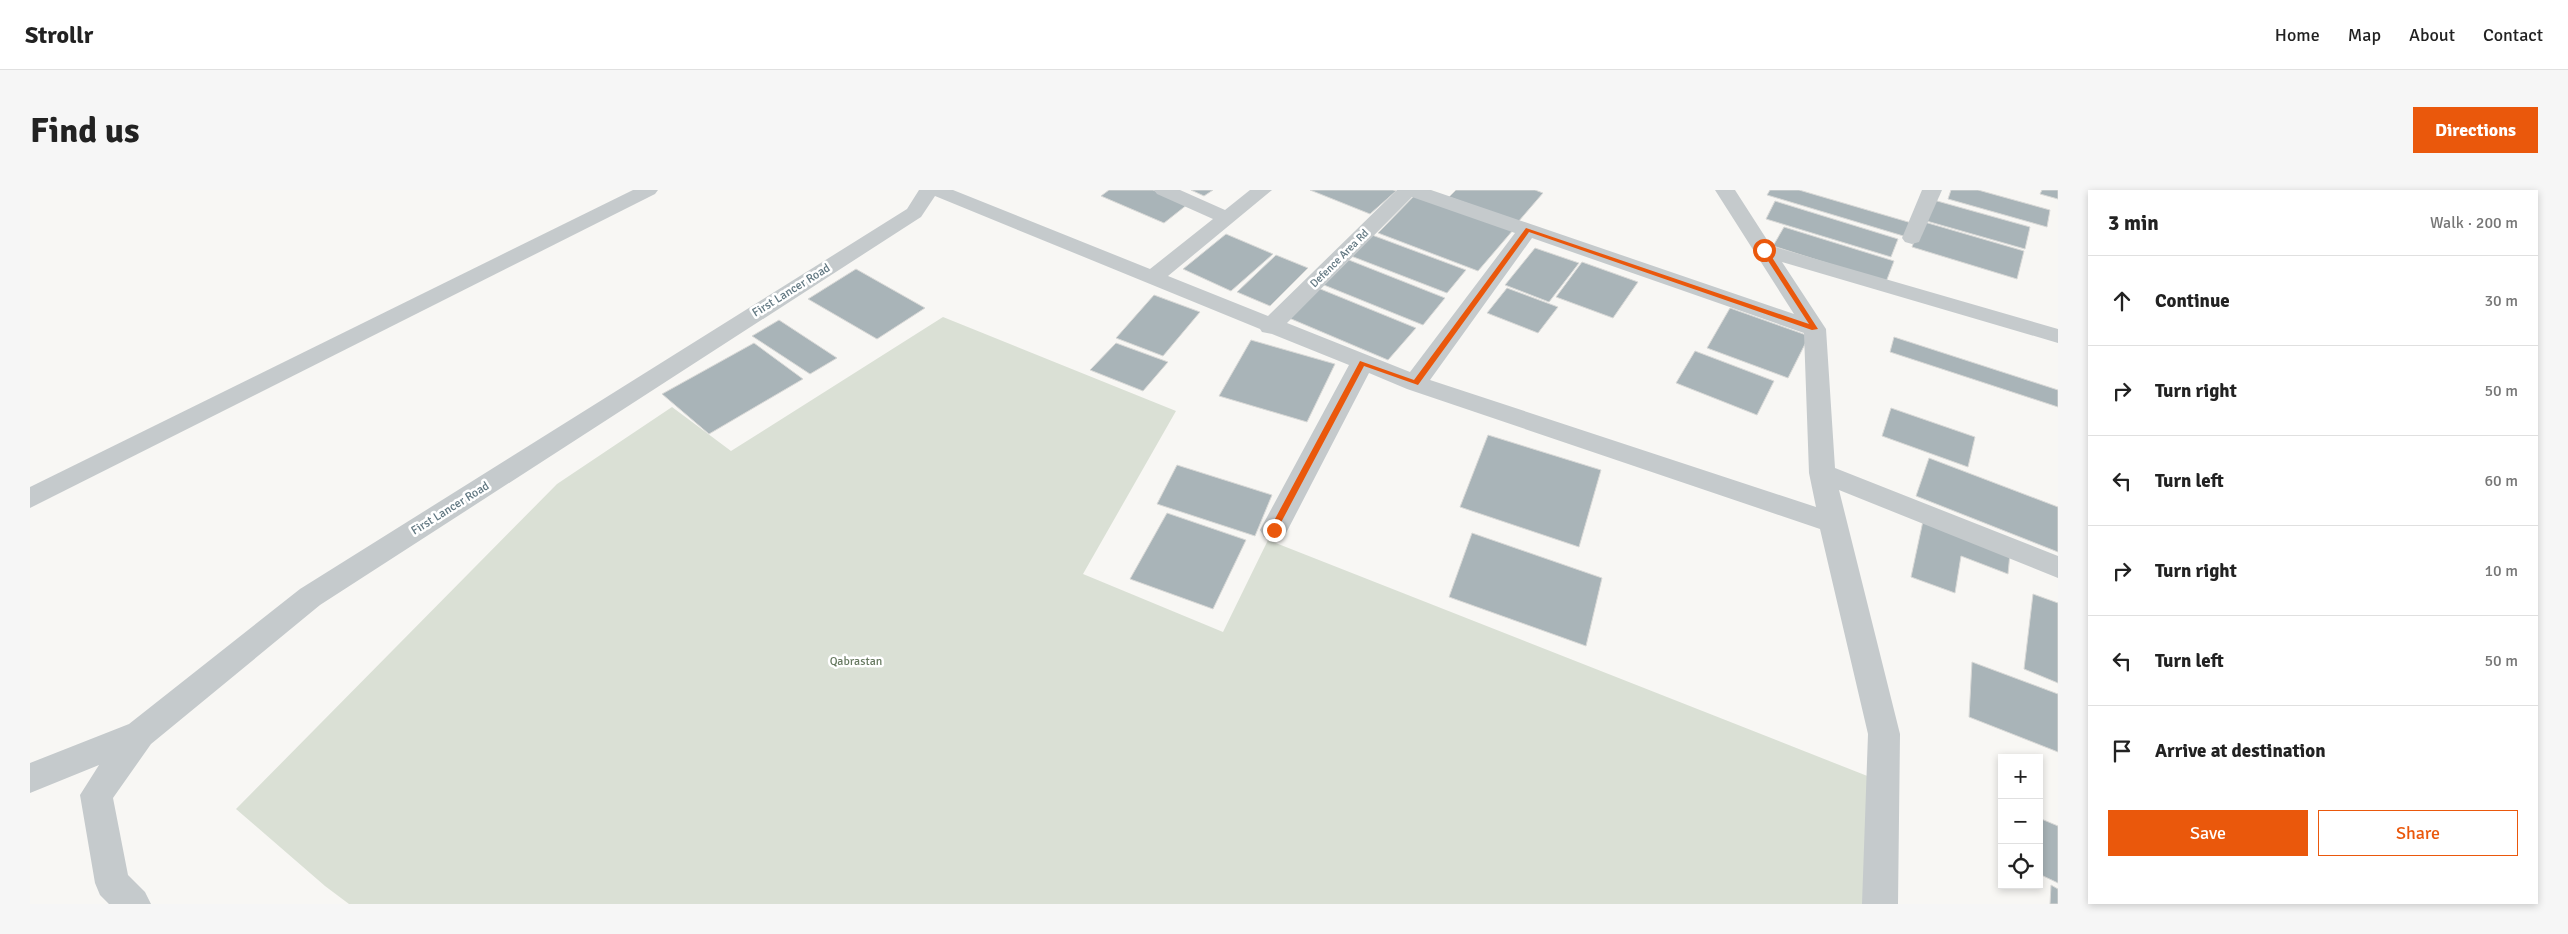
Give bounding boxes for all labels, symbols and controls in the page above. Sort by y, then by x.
text: Strollr [25,20,93,50]
text: Home [2275,24,2320,46]
text: Map [2348,24,2381,46]
text: About [2409,24,2455,46]
text: Contact [2483,24,2543,46]
button: Directions [2413,107,2538,153]
text: Find us [30,109,140,152]
text: 3 min [2108,210,2159,236]
text: Walk · 200 m [2430,213,2518,233]
street label: Defence Area Rd [1307,226,1371,290]
route start [1753,239,1776,262]
street label: First Lancer Road [749,260,833,320]
icon: ahead [2108,287,2136,315]
text: Continue [2155,289,2230,313]
text: 30 m [2484,291,2518,311]
icon: right [2108,377,2136,405]
text: Turn right [2155,379,2237,403]
text: 50 m [2484,381,2518,401]
icon: left [2108,467,2136,495]
text: Turn left [2155,469,2224,493]
text: 60 m [2484,471,2518,491]
street label: First Lancer Road [408,478,492,538]
route end [1263,519,1286,542]
icon: right [2108,557,2136,585]
text: Turn right [2155,559,2237,583]
text: 10 m [2484,561,2518,581]
icon: left [2108,647,2136,675]
text: Turn left [2155,649,2224,673]
text: 50 m [2484,651,2518,671]
park label: Qabrastan [830,654,882,669]
icon: arrive [2108,737,2136,765]
text: Arrive at destination [2155,739,2326,763]
map controls [1998,754,2043,889]
button: + [1998,754,2043,799]
button: − [1998,799,2043,844]
button: Save [2108,810,2308,856]
button: Share [2318,810,2518,856]
button: locate [1998,844,2043,889]

